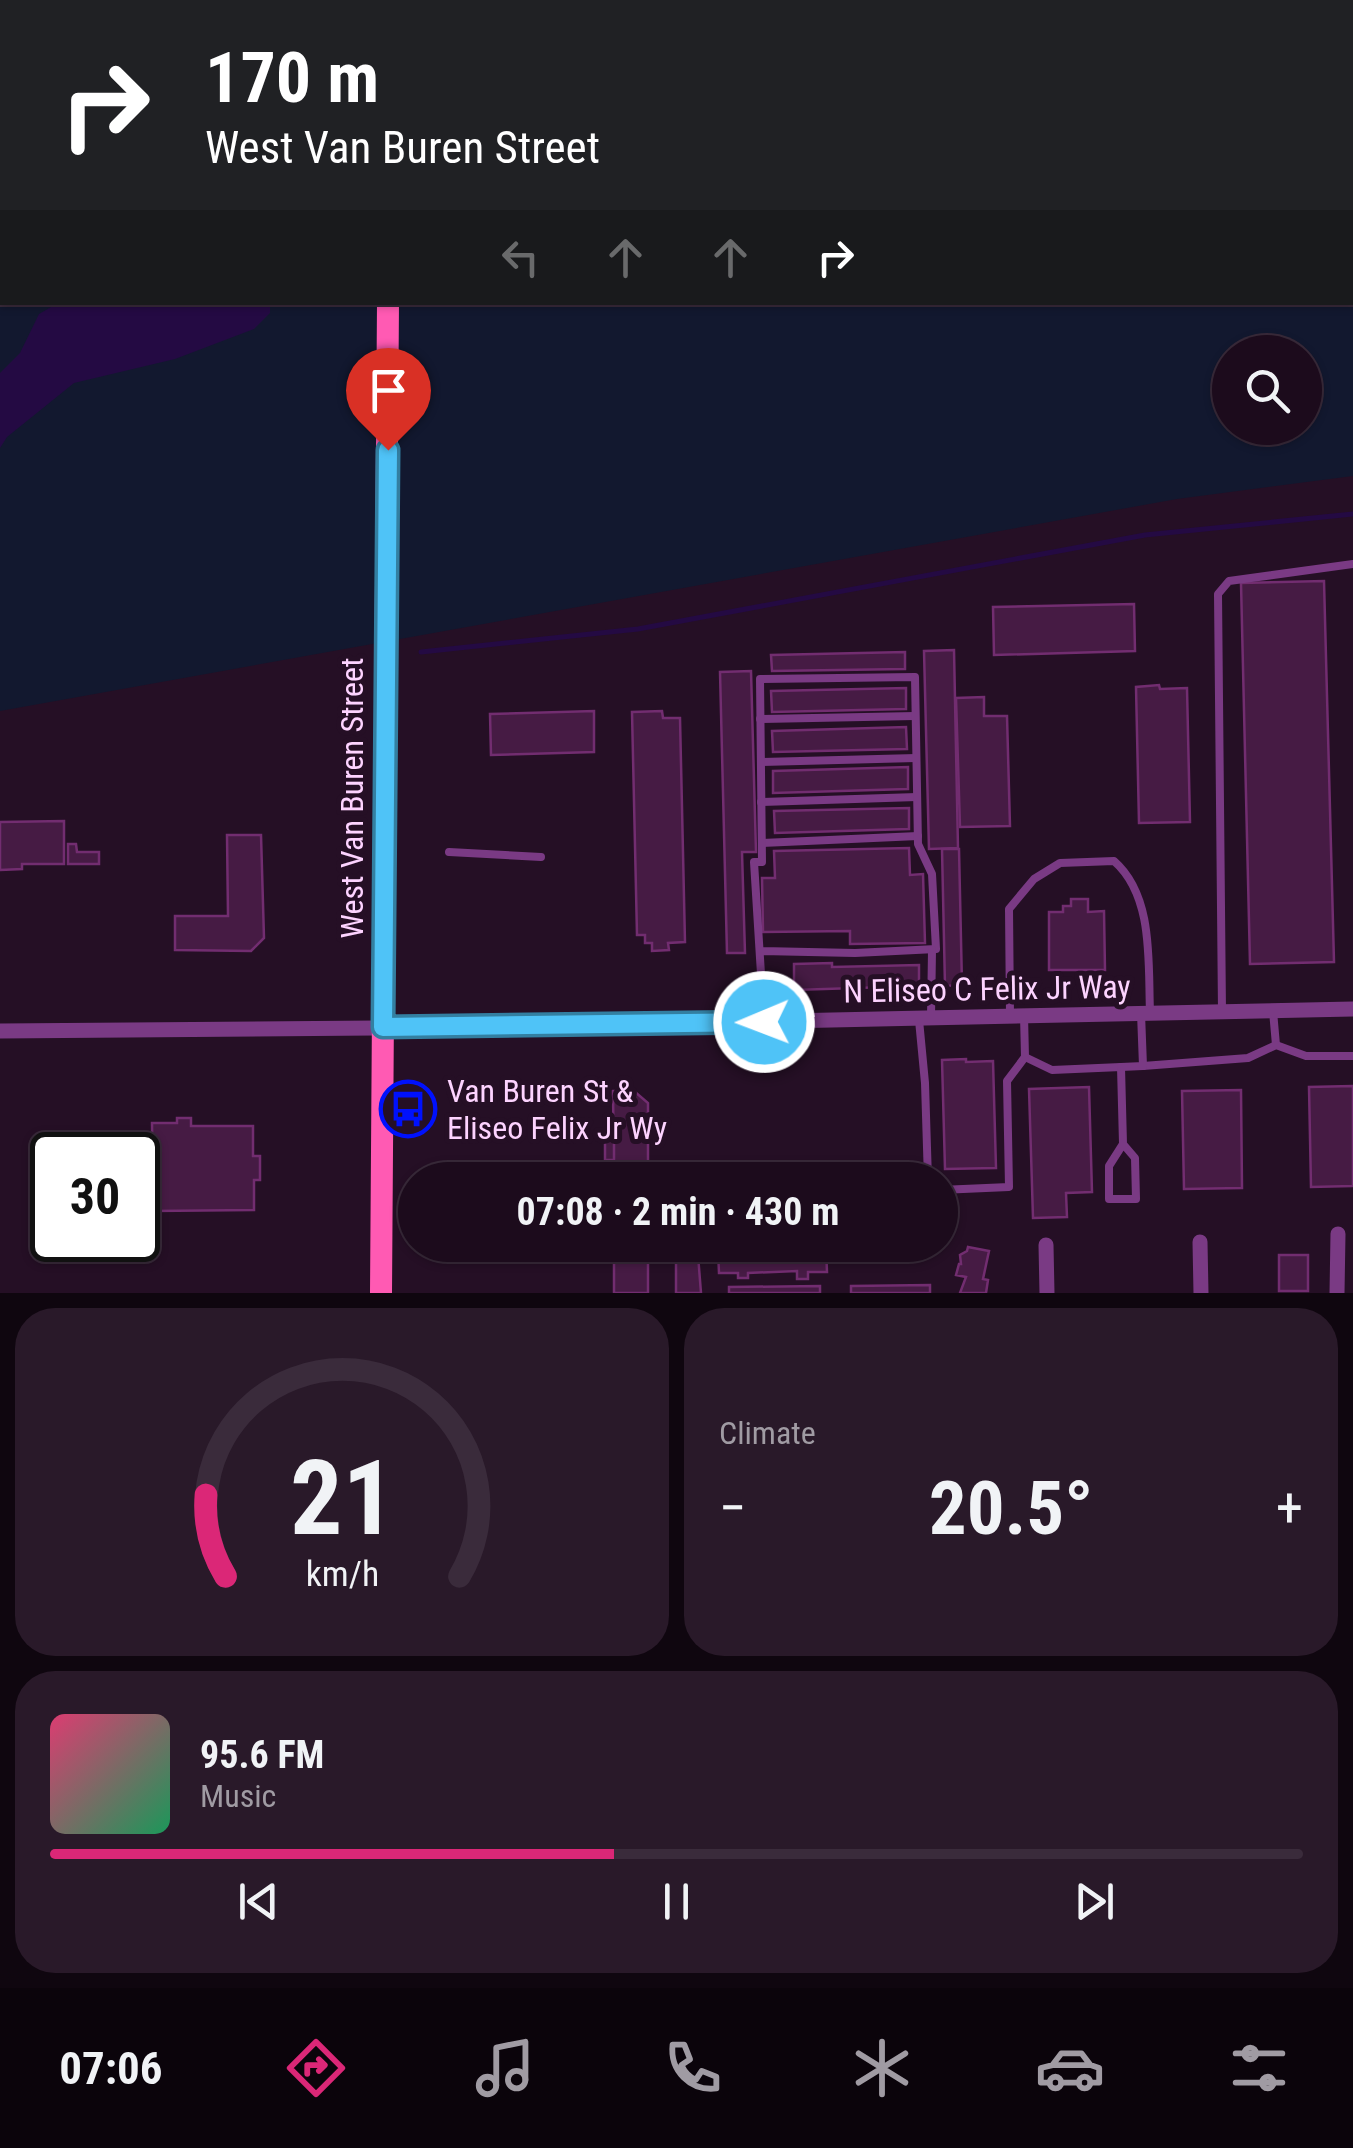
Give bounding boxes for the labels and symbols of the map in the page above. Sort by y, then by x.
pin [346,348,431,451]
street label: West Van Buren Street [333,658,371,938]
street label: N Eliseo C Felix Jr Way [843,967,1131,1011]
position arrow [712,970,816,1074]
place label: Van Buren St & Eliseo Felix Jr Wy [447,1072,667,1147]
bus stop icon: Van Buren St & Eliseo Felix Jr Wy [378,1079,438,1139]
speed limit sign: 30 [30,1132,160,1262]

